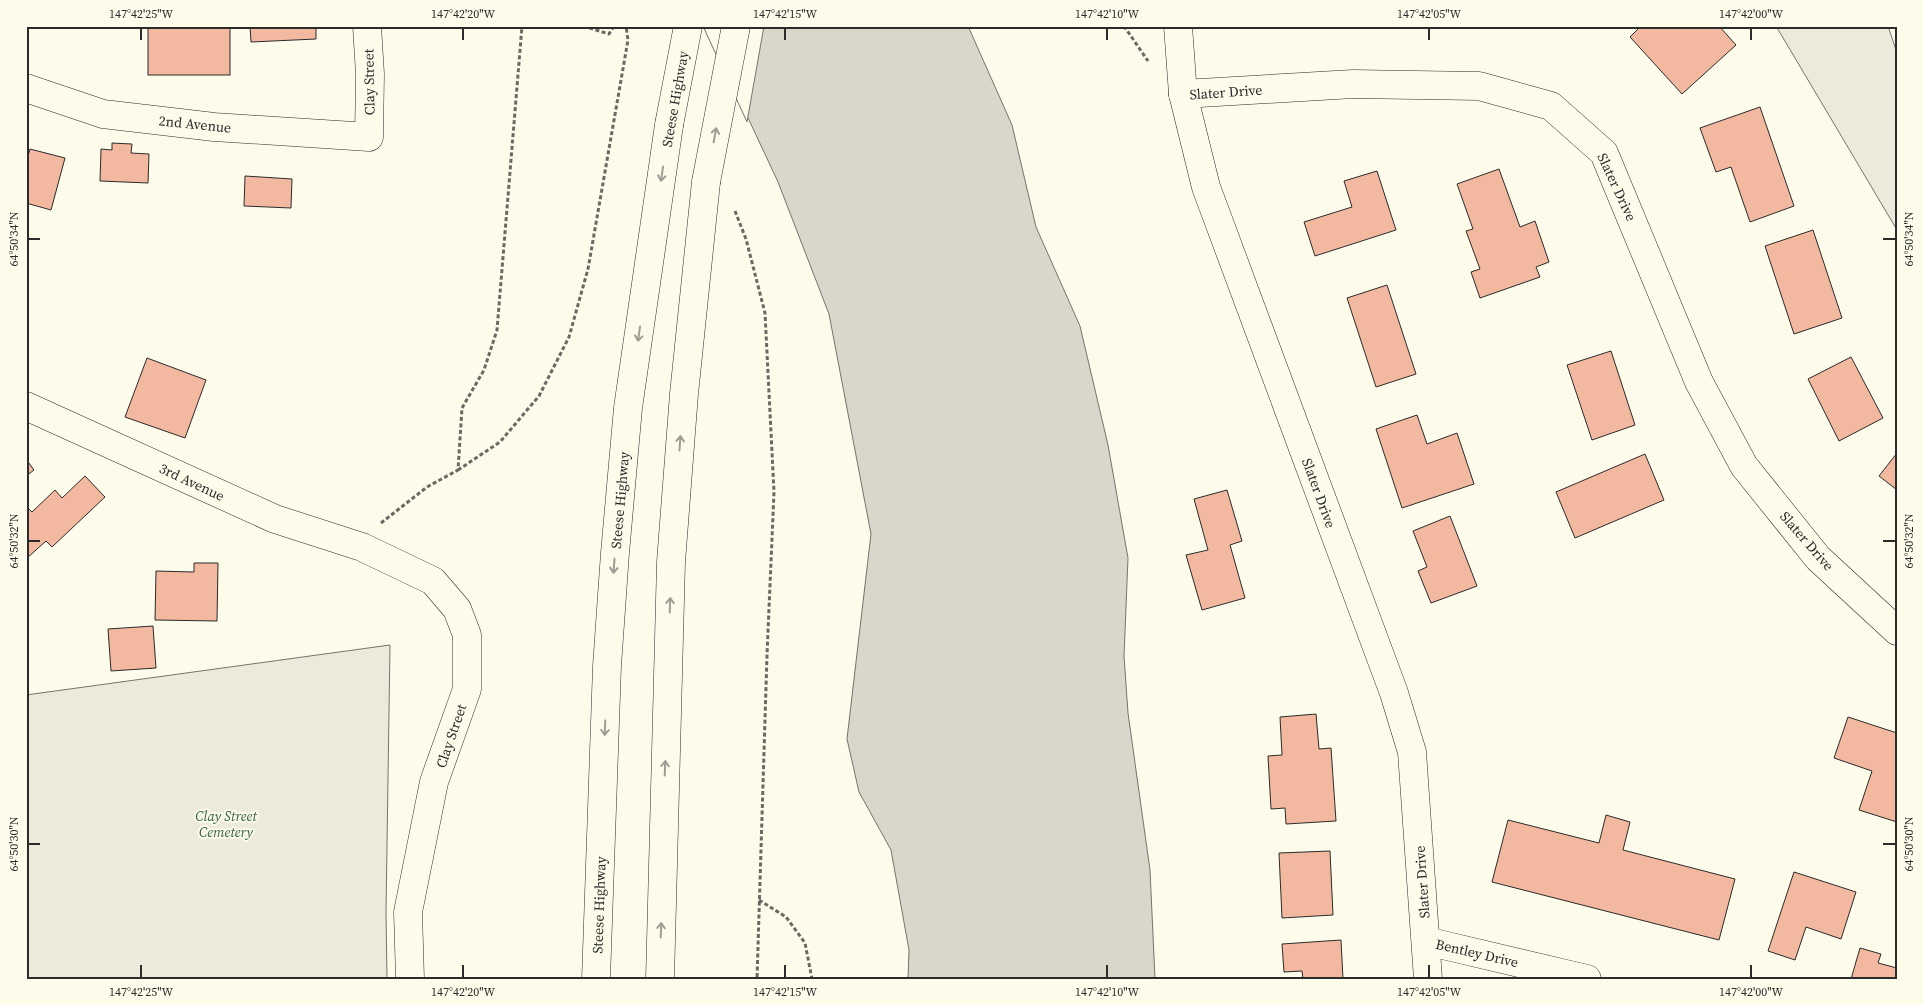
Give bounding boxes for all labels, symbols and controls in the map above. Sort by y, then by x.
text: 147°42'25"W [109,6,173,22]
text: 147°42'20"W [431,6,495,22]
text: 147°42'15"W [753,6,817,22]
text: 147°42'10"W [1075,6,1139,22]
text: 147°42'05"W [1397,6,1461,22]
text: 147°42'00"W [1719,6,1783,22]
street label: Clay Street [358,48,380,115]
street label: Steese Highway [657,49,693,149]
street label: Slater Drive [1189,79,1263,105]
street label: 2nd Avenue [158,110,232,138]
one-way arrow [711,127,721,143]
street label: Slater Drive [1593,150,1641,224]
one-way arrow [657,165,667,181]
text: 64°50'34"N [6,211,22,267]
text: 64°50'34"N [1901,211,1917,267]
one-way arrow [633,326,643,342]
one-way arrow [676,435,685,451]
street label: Steese Highway [606,450,634,549]
street label: Slater Drive [1297,455,1341,531]
street label: 3rd Avenue [156,458,228,506]
street label: Slater Drive [1776,507,1838,575]
text: 64°50'32"N [6,513,22,569]
text: 64°50'32"N [1901,513,1917,569]
one-way arrow [610,557,619,573]
one-way arrow [665,597,675,614]
street label: Clay Street [431,701,471,771]
one-way arrow [600,719,610,735]
one-way arrow [661,760,670,776]
park label: Clay Street Cemetery [195,806,258,842]
text: 64°50'30"N [6,816,22,872]
text: 64°50'30"N [1901,816,1917,872]
street label: Slater Drive [1409,845,1435,919]
street label: Steese Highway [587,855,611,954]
one-way arrow [656,922,666,938]
street label: Bentley Drive [1434,934,1520,972]
text: 147°42'25"W [109,984,173,1000]
text: 147°42'20"W [431,984,495,1000]
text: 147°42'15"W [753,984,817,1000]
text: 147°42'10"W [1075,984,1139,1000]
text: 147°42'05"W [1397,984,1461,1000]
text: 147°42'00"W [1719,984,1783,1000]

